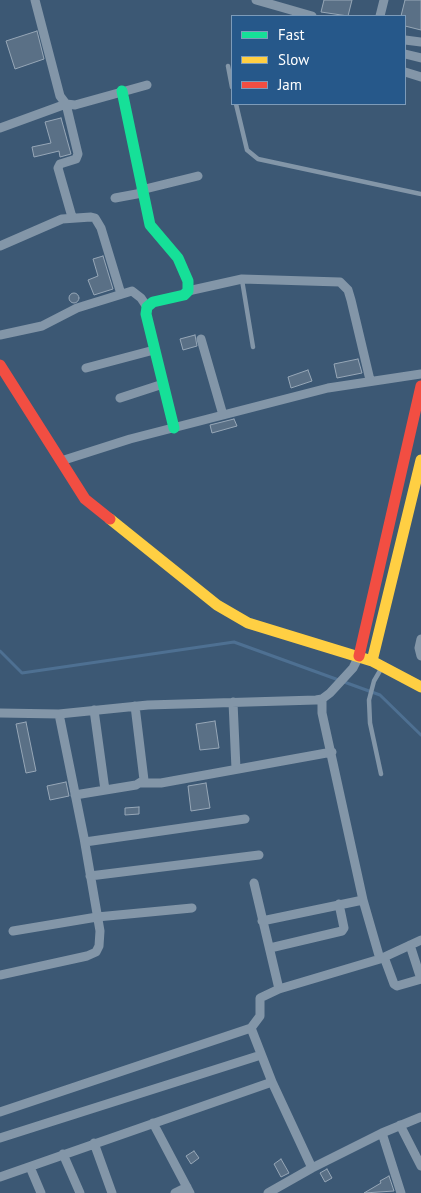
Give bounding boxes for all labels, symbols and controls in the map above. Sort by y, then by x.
legend [231,15,406,105]
text: Fast [278,25,305,44]
text: Slow [278,50,309,69]
text: Jam [278,75,302,94]

